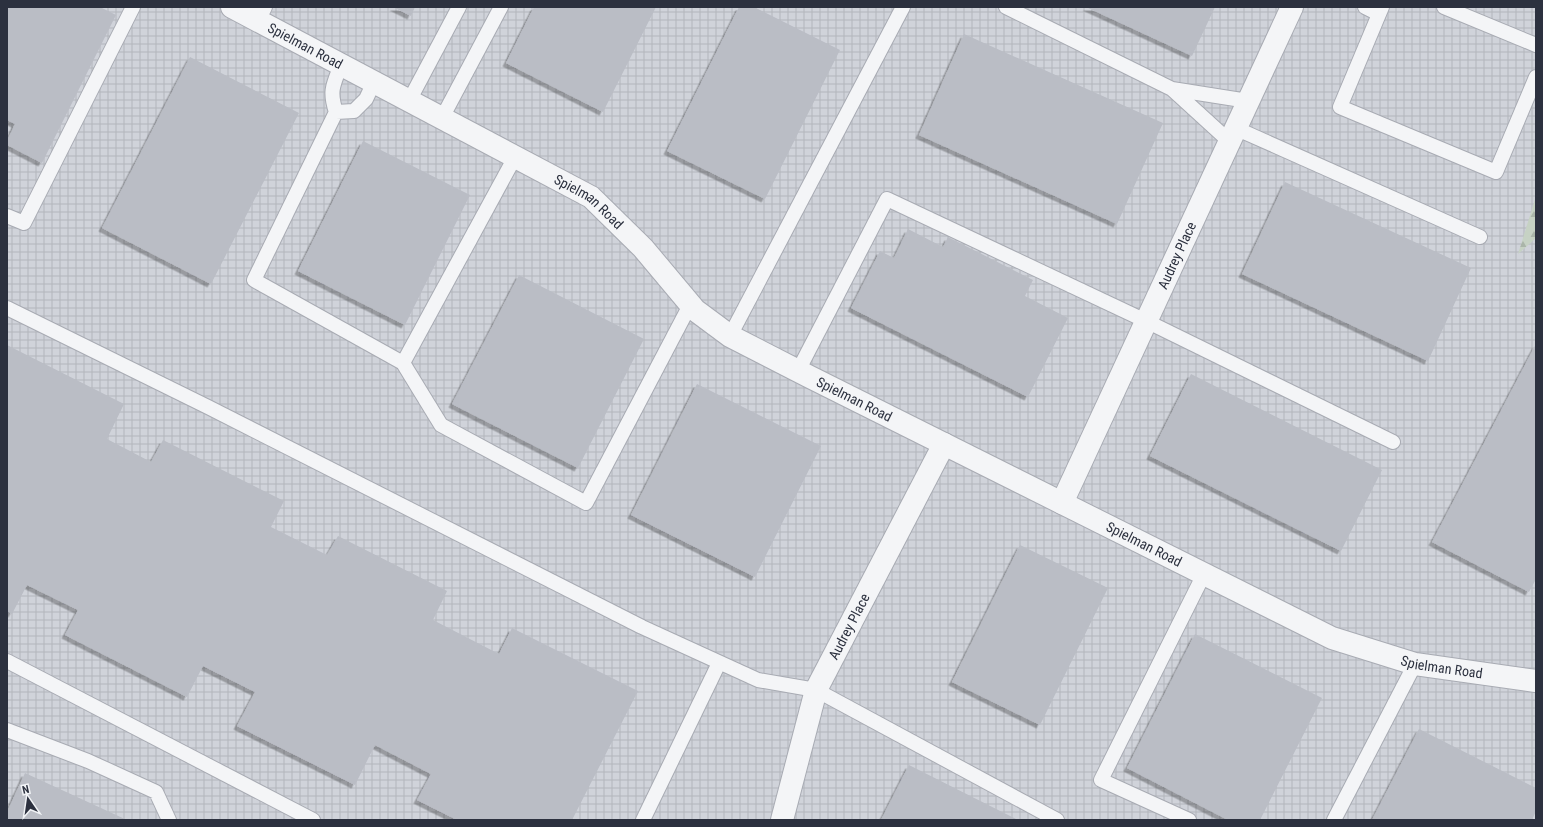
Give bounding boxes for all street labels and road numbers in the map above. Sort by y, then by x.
street label: Spielman Road [265,19,346,72]
street label: Spielman Road [551,171,627,232]
street label: Audrey Place [1154,219,1199,291]
street label: Spielman Road [814,374,895,425]
street label: Spielman Road [1104,518,1185,570]
street label: Audrey Place [825,590,873,662]
street label: Spielman Road [1399,652,1484,681]

